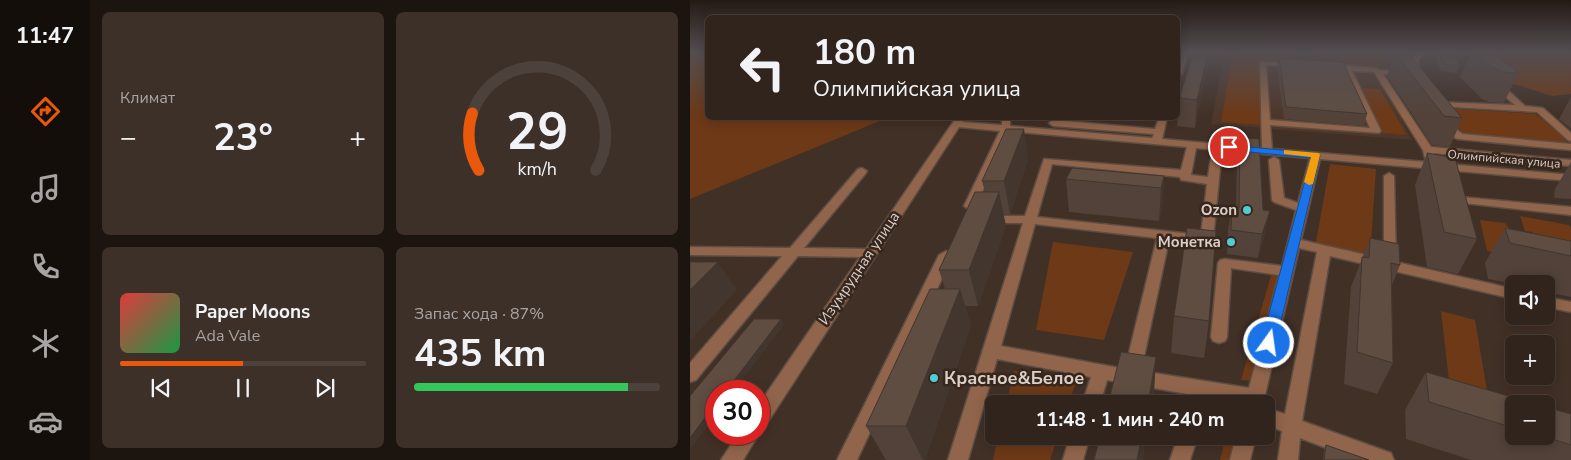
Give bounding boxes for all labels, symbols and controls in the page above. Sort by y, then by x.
text: 11:47 [16,21,74,51]
text: 180 m [813,29,916,76]
icon: left [730,35,795,100]
text: Олимпийская улица [813,74,1021,104]
text: Климат [120,87,175,109]
icon: directions [28,94,63,129]
text: 29 [506,96,568,167]
text: 23° [213,112,273,163]
text: − [120,119,137,157]
text: + [349,119,366,157]
pin [1208,126,1250,168]
icon: arrive [1215,133,1243,161]
street label: Олимпийская улица [1447,146,1561,172]
text: km/h [517,157,557,181]
icon: music [28,171,63,206]
place label: Ozon [1201,200,1237,220]
marker: Ozon [1241,204,1253,216]
street label: Изумрудная улица [814,208,904,328]
place label: Монетка [1158,232,1221,252]
marker: Монетка [1225,236,1237,248]
icon: phone [28,249,63,284]
map controls [1505,275,1555,445]
button: sound [1505,275,1555,325]
text: Paper Moons [195,299,310,325]
text: Запас хода · 87% [414,303,544,325]
position arrow [1242,316,1294,368]
text: Ada Vale [195,325,260,347]
icon: climate [28,326,63,361]
text: 435 km [414,328,546,379]
button: + [1505,335,1555,385]
place label: Красное&Белое [944,366,1084,390]
marker: Красное&Белое [928,372,940,384]
icon: previous [147,374,175,402]
icon: pause [229,374,257,402]
icon: next [311,374,339,402]
speed limit sign: 30 [705,380,770,445]
button: − [1505,395,1555,445]
icon: car [28,404,63,439]
text: 11:48 · 1 мин · 240 m [1036,407,1224,433]

